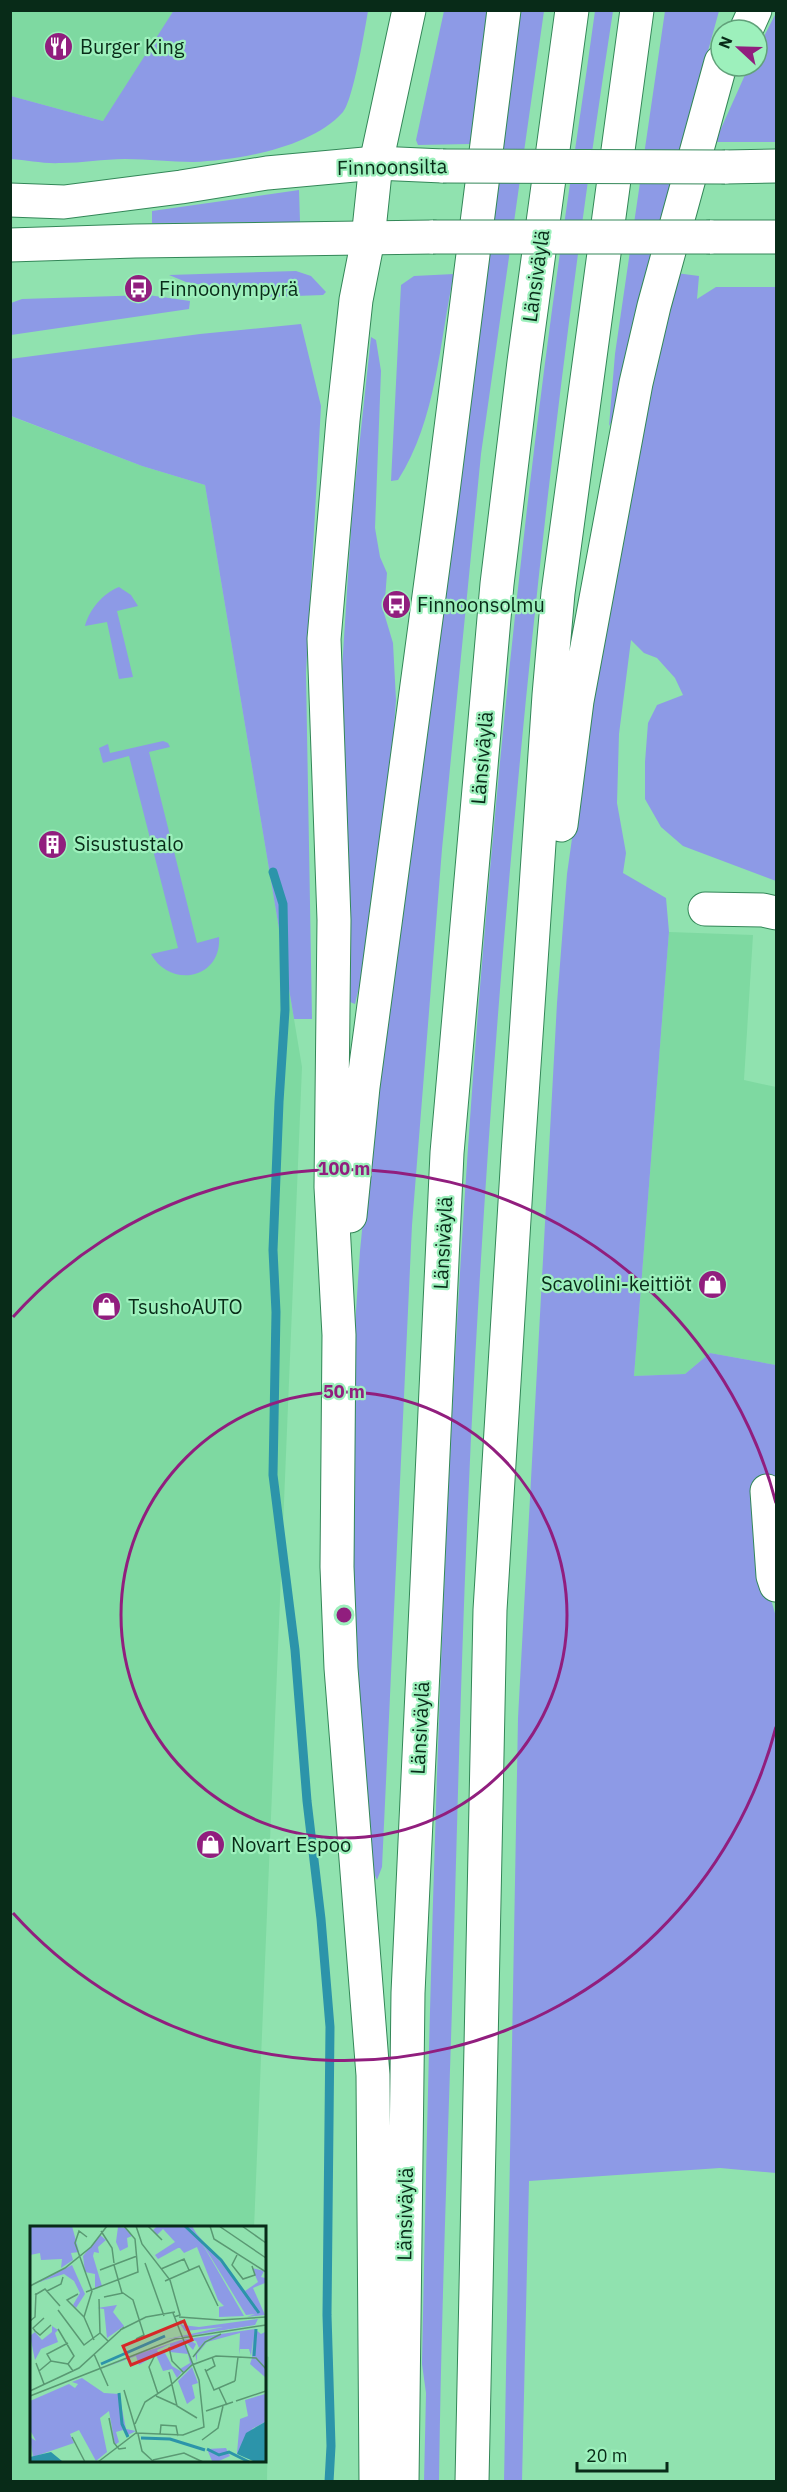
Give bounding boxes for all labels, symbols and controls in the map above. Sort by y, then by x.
north arrow [709,18,769,78]
restaurant icon: Burger King [43,31,75,63]
place label: Burger King [80,33,185,60]
text: N [714,33,737,52]
street label: Finnoonsilta [337,152,448,181]
street label: Länsiväylä [516,228,555,324]
bus stop icon: Finnoonympyrä [122,273,154,305]
place label: Finnoonympyrä [159,275,299,302]
bus stop icon: Finnoonsolmu [380,589,412,621]
place label: Finnoonsolmu [417,591,545,618]
street label: Länsiväylä [464,710,499,806]
building icon: Sisustustalo [37,828,69,860]
place label: Sisustustalo [74,830,184,857]
text: 100 m [318,1157,370,1180]
street label: Länsiväylä [427,1195,458,1290]
shop icon: Scavolini-keittiöt [697,1268,729,1300]
place label: Scavolini-keittiöt [541,1270,692,1297]
shop icon: TsushoAUTO [91,1291,123,1323]
place label: TsushoAUTO [128,1293,243,1320]
text: 50 m [323,1380,365,1403]
centre of rings [334,1605,354,1625]
street label: Länsiväylä [404,1680,435,1775]
shop icon: Novart Espoo [194,1829,226,1861]
place label: Novart Espoo [231,1831,351,1858]
street label: Länsiväylä [390,2167,419,2261]
inset map [30,2226,266,2462]
scale bar [577,2435,667,2473]
text: 20 m [586,2444,628,2467]

